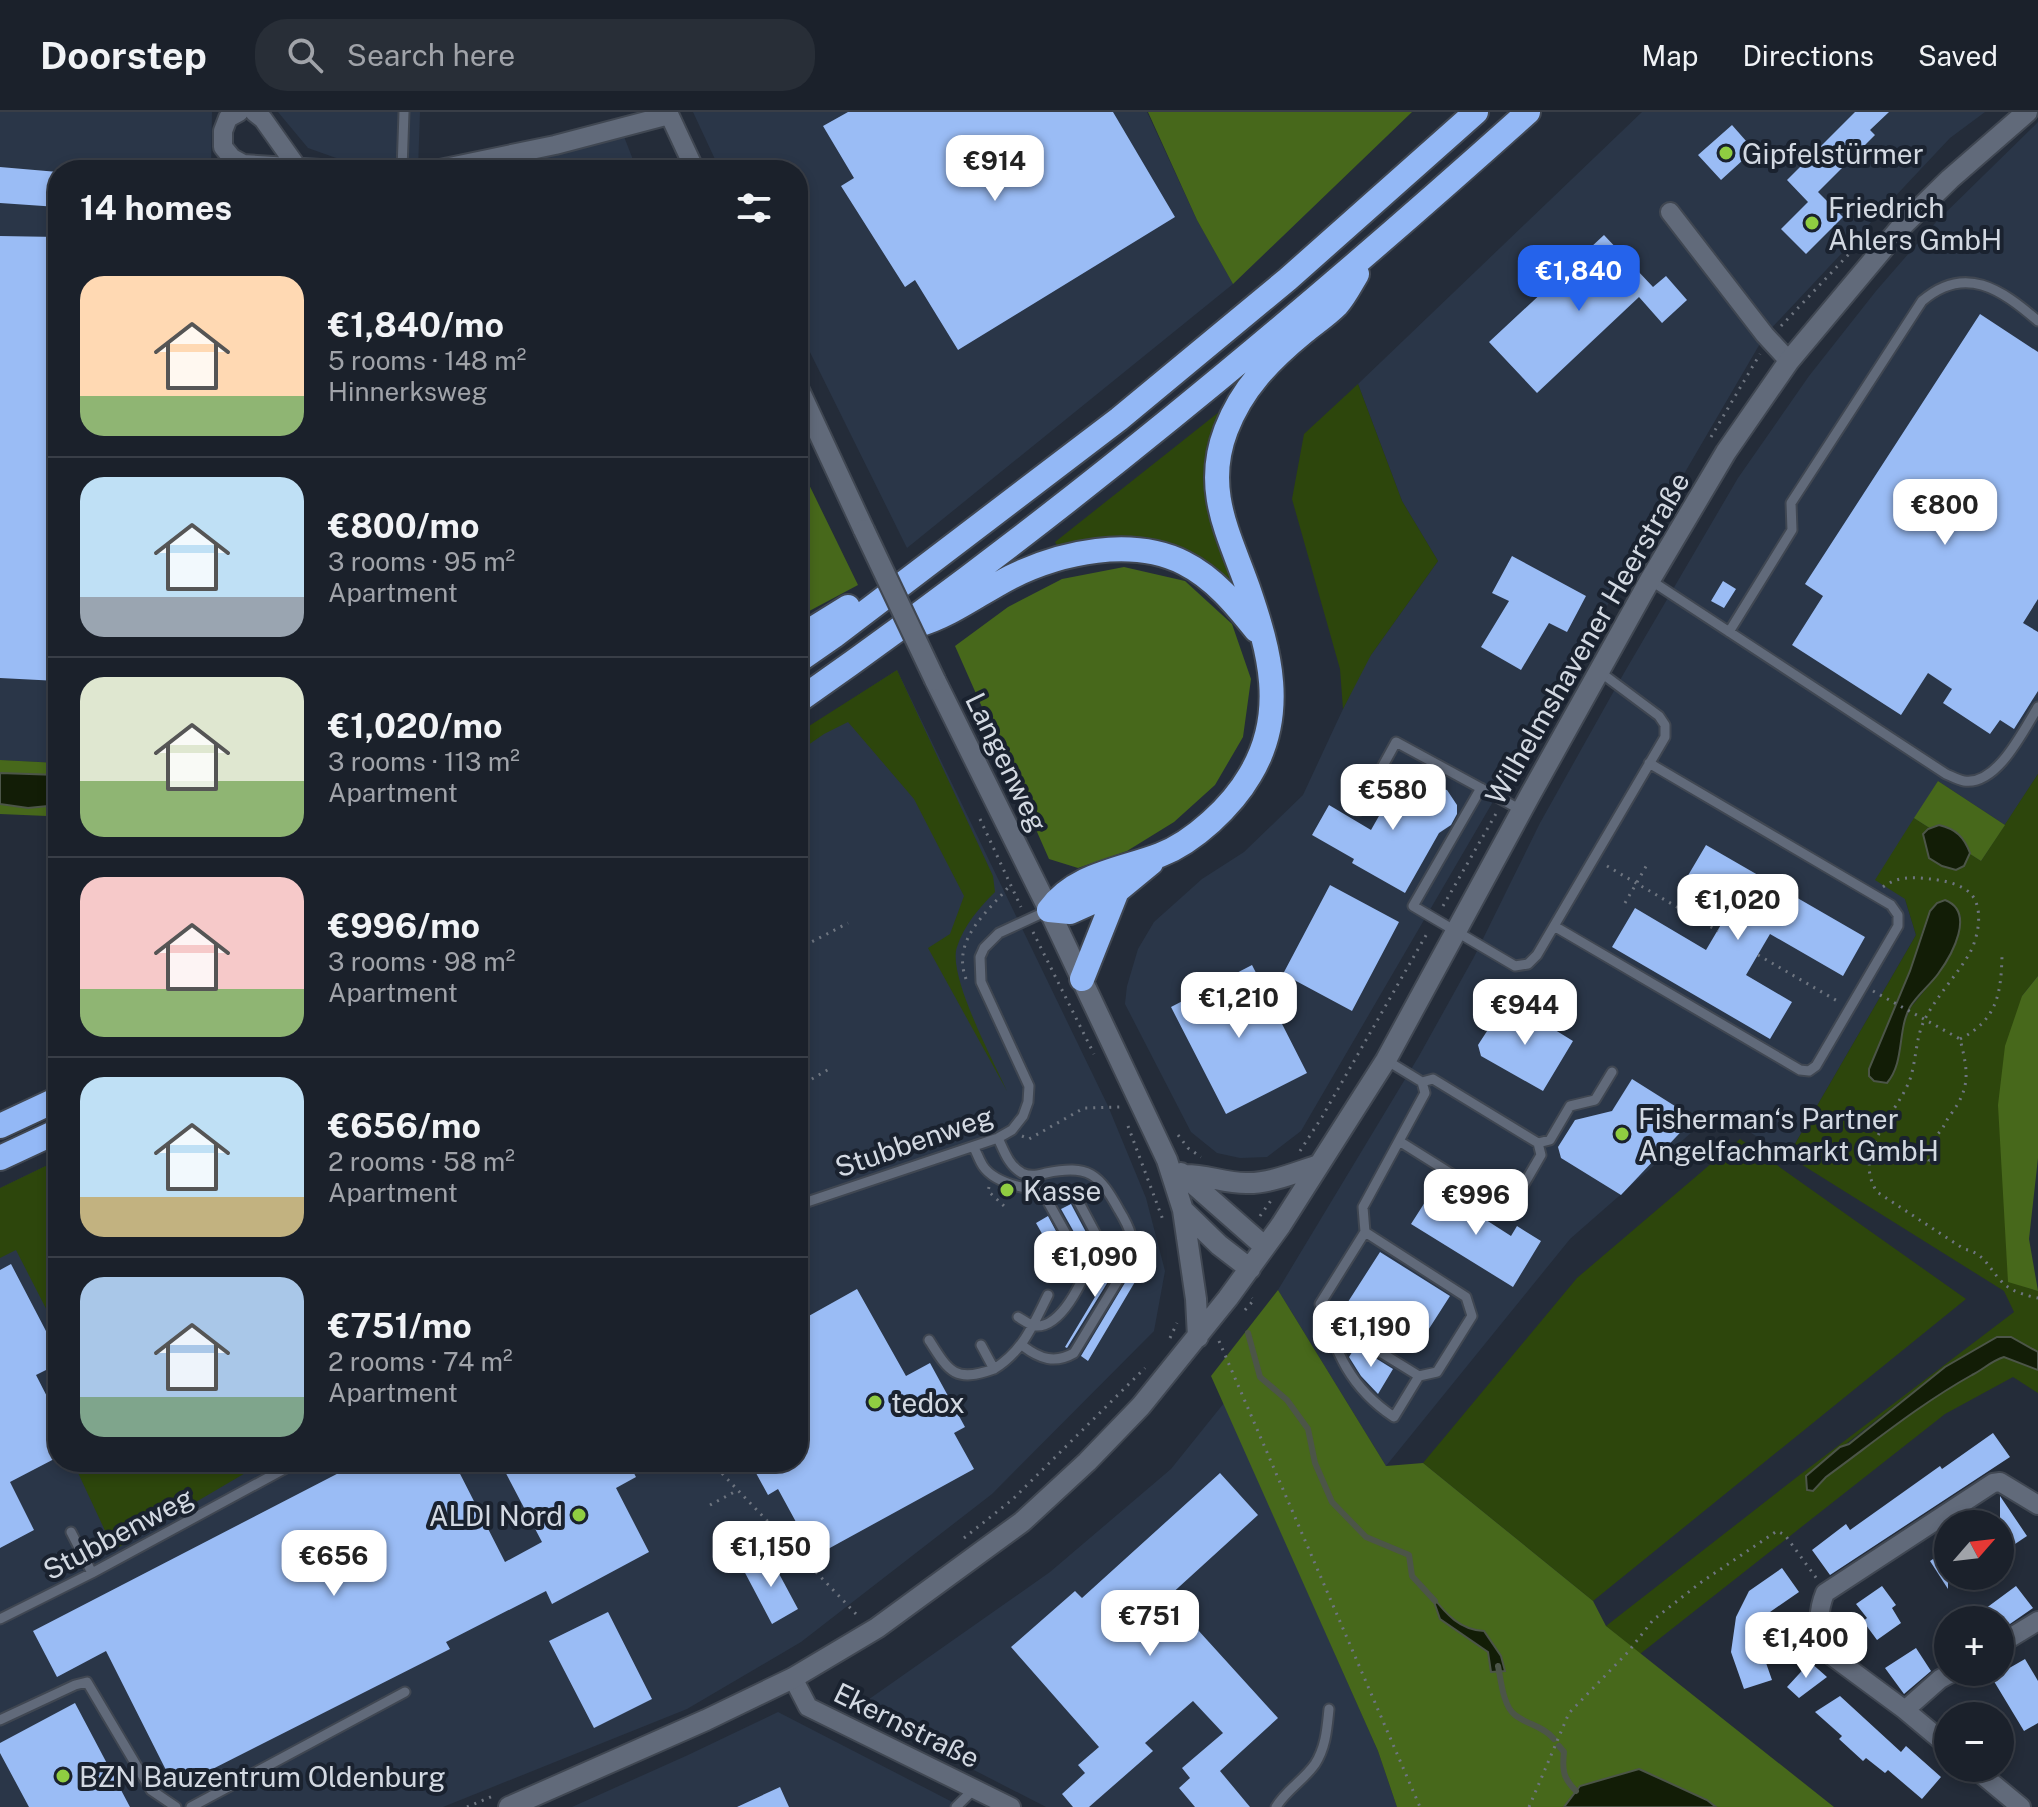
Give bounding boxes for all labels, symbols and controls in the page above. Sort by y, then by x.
search box [255,19,815,91]
text: Doorstep [40,33,207,78]
icon: search [283,33,327,77]
text: Search here [347,37,515,73]
text: Map [1642,39,1698,72]
text: Directions [1742,39,1874,72]
text: Saved [1918,39,1998,72]
pin: €914 [948,135,1042,203]
place label: Gipfelstürmer [1742,137,1924,170]
marker: Gipfelstürmer [1717,144,1735,162]
text: €914 [964,145,1026,176]
icon: filters [732,186,776,230]
text: 14 homes [80,188,232,228]
place label: Friedrich Ahlers GmbH [1828,191,2002,256]
marker: Friedrich Ahlers GmbH [1803,214,1821,232]
pin: €1,840 [1514,245,1644,313]
text: €1,840 [1536,255,1622,286]
text: €1,840/mo [328,305,504,345]
icon: home [144,308,240,404]
text: 5 rooms · 148 m² [328,345,526,376]
text: Hinnerksweg [328,376,488,407]
street label: Wilhelmshavener Heerstraße [1478,466,1696,810]
pin: €800 [1898,479,1992,547]
text: €800 [1911,489,1979,520]
text: €800/mo [328,506,480,546]
icon: home [144,509,240,605]
text: 3 rooms · 95 m² [328,546,515,577]
text: Apartment [328,577,458,608]
street label: Langenweg [959,687,1055,837]
text: €1,020/mo [328,706,503,746]
icon: home [144,709,240,805]
text: 3 rooms · 113 m² [328,746,520,777]
pin: €580 [1346,764,1440,832]
text: €580 [1359,774,1427,805]
text: Apartment [328,777,458,808]
pin: €1,020 [1673,874,1803,942]
text: €1,020 [1695,884,1781,915]
text: €996/mo [328,906,480,946]
icon: home [144,909,240,1005]
text: 3 rooms · 98 m² [328,946,515,977]
pin: €1,210 [1174,972,1304,1040]
text: Apartment [328,977,458,1008]
pin: €944 [1478,979,1572,1047]
text: €1,210 [1199,982,1279,1013]
text: €944 [1491,989,1559,1020]
street label: Stubbenweg [831,1099,997,1183]
place label: Fisherman‘s Partner Angelfachmarkt GmbH [1638,1102,1939,1167]
text: €656/mo [328,1106,481,1146]
icon: home [144,1109,240,1205]
marker: Fisherman‘s Partner Angelfachmarkt GmbH [1613,1125,1631,1143]
text: 2 rooms · 58 m² [328,1146,515,1177]
pin: €996 [1429,1169,1523,1237]
place label: Kasse [1023,1174,1101,1207]
text: Apartment [328,1177,458,1208]
text: €996 [1442,1179,1510,1210]
marker: Kasse [998,1181,1016,1199]
pin: €1,090 [1030,1231,1160,1299]
text: €1,090 [1052,1241,1138,1272]
pin: €1,190 [1306,1301,1436,1369]
text: €751/mo [328,1306,472,1346]
icon: home [144,1309,240,1405]
text: €1,190 [1331,1311,1411,1342]
text: 2 rooms · 74 m² [328,1346,513,1377]
text: Apartment [328,1377,458,1408]
place label: tedox [891,1386,965,1419]
marker: tedox [866,1393,884,1411]
street label: Stubbenweg [37,1480,199,1586]
place label: ALDI Nord [429,1499,563,1532]
marker: ALDI Nord [570,1506,588,1524]
north arrow [1934,1510,2014,1590]
map controls [1934,1510,2014,1782]
pin: €1,150 [706,1521,836,1589]
pin: €656 [287,1530,381,1598]
text: €1,150 [731,1531,811,1562]
text: €656 [300,1540,368,1571]
pin: €751 [1103,1590,1197,1658]
text: €751 [1119,1600,1181,1631]
button: + [1934,1606,2014,1686]
pin: €1,400 [1741,1612,1871,1680]
text: €1,400 [1763,1622,1849,1653]
street label: Ekernstraße [829,1676,985,1774]
button: − [1934,1702,2014,1782]
place label: BZN Bauzentrum Oldenburg [79,1760,446,1793]
marker: BZN Bauzentrum Oldenburg [54,1767,72,1785]

